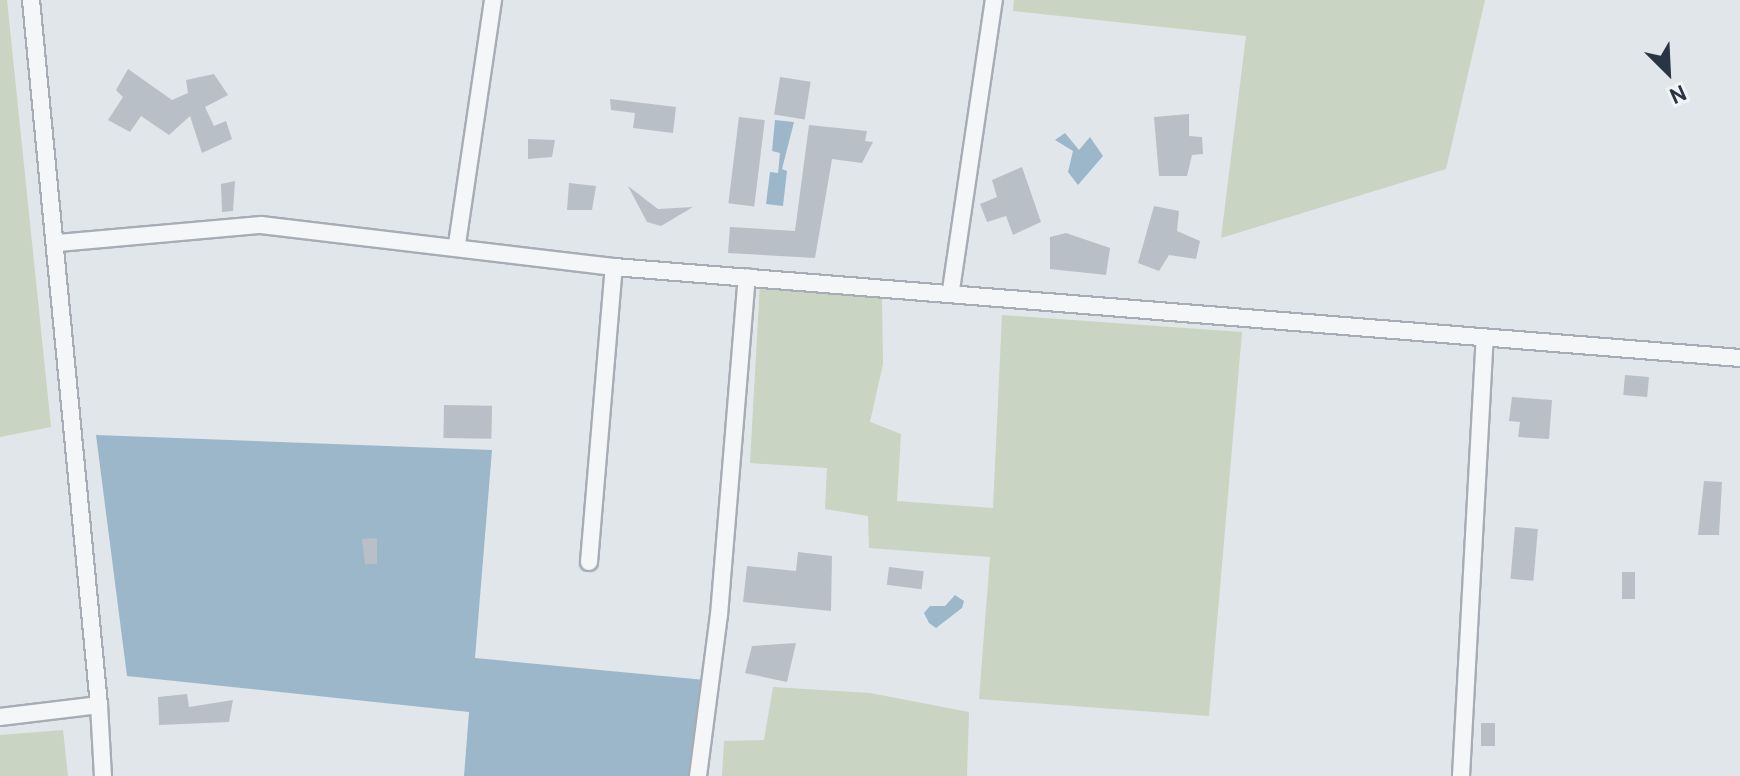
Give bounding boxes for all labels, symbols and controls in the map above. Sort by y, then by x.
north arrow [1628,32,1708,112]
text: N [1665,79,1691,110]

